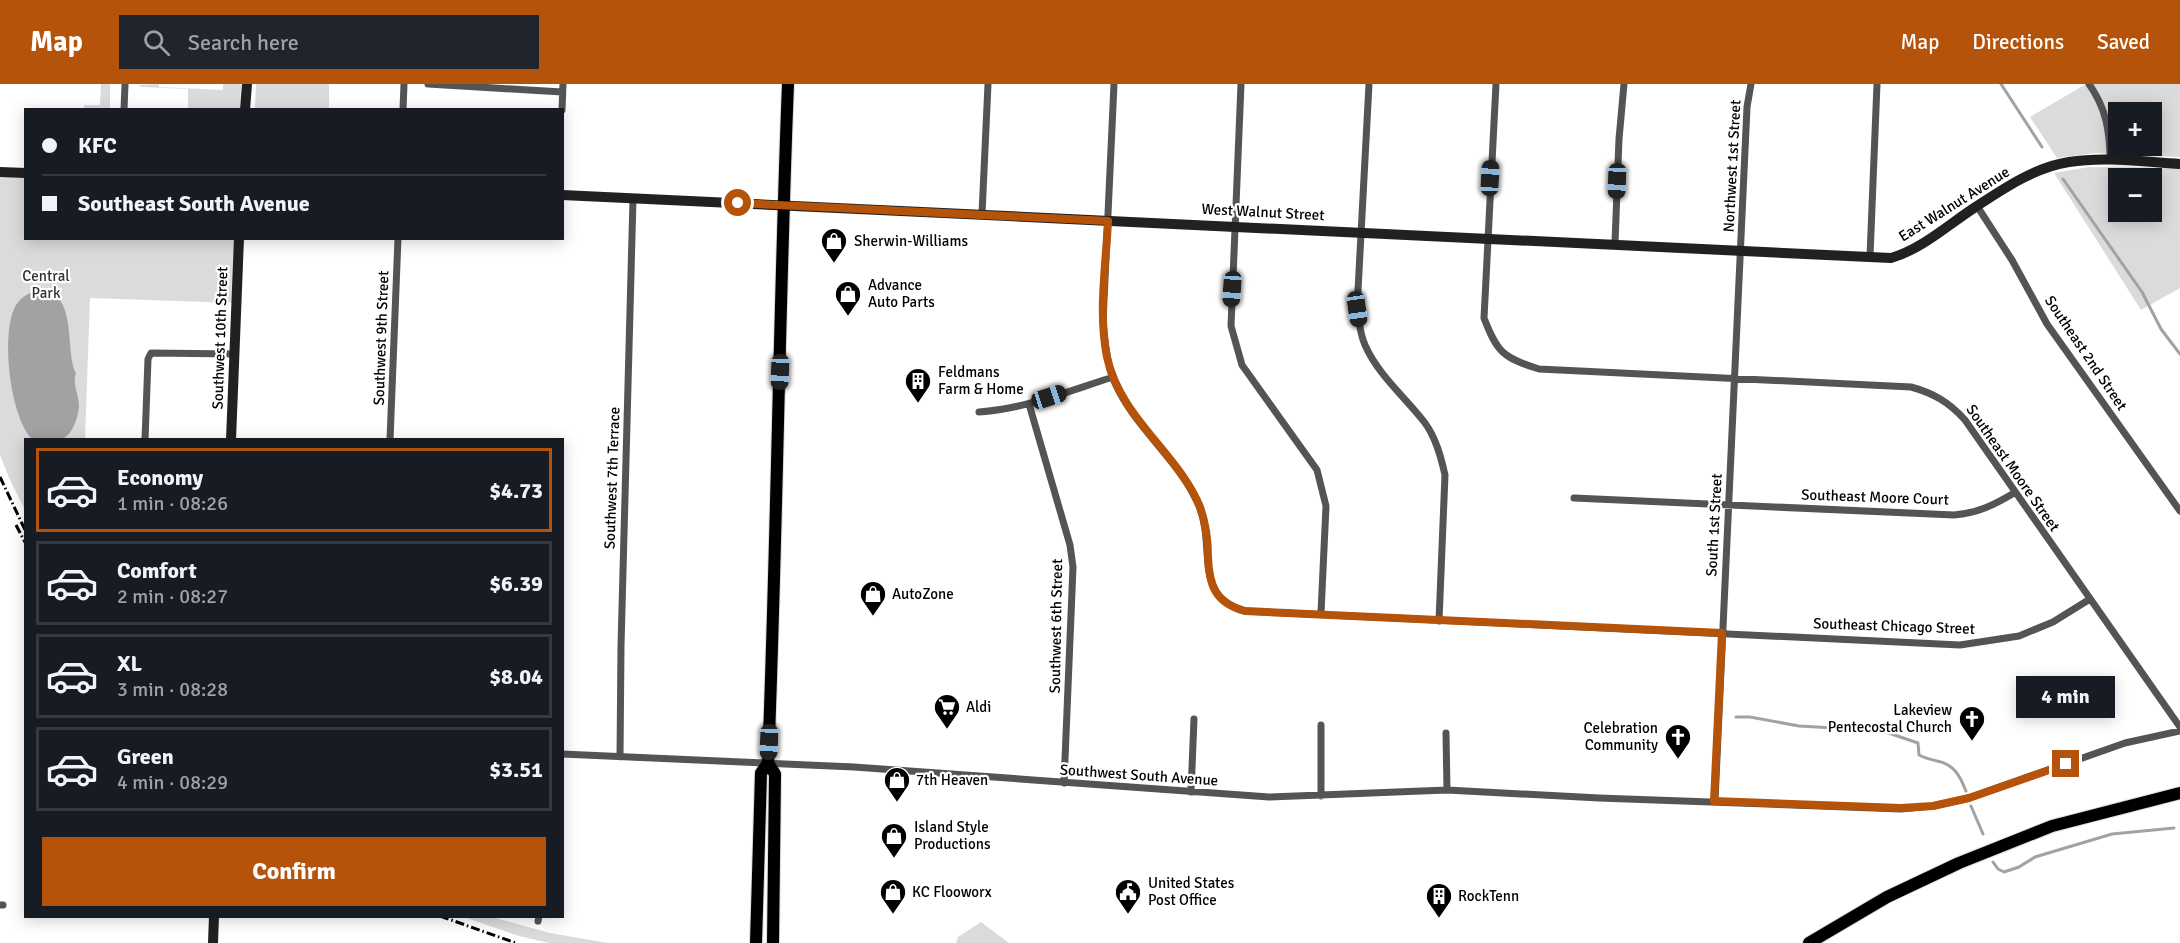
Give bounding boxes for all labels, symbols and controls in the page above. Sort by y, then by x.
search box [119,15,539,69]
text: Map [30,25,83,59]
icon: search [140,26,173,59]
text: Search here [188,29,299,56]
text: Map [1901,29,1939,55]
text: Directions [1972,29,2064,55]
text: Saved [2097,29,2150,55]
street label: Northwest 1st Street [1720,99,1744,233]
map controls [2108,102,2162,222]
button: + [2108,102,2162,156]
text: KFC [78,132,117,159]
car [1480,160,1500,196]
car [1607,163,1627,199]
street label: East Walnut Avenue [1895,163,2013,245]
button: − [2108,168,2162,222]
route start [724,189,751,216]
text: Southeast South Avenue [78,190,310,217]
street label: West Walnut Street [1201,200,1325,224]
shop icon: Sherwin-Williams [819,226,849,264]
place label: Sherwin-Williams [854,232,968,250]
street label: Southwest 10th Street [209,266,231,410]
park label: Central Park [22,267,70,302]
street label: Southwest 9th Street [370,270,392,406]
car [1222,270,1242,308]
place label: Advance Auto Parts [868,276,935,311]
shop icon: Advance Auto Parts [833,279,863,317]
car [1346,290,1368,328]
street label: Southeast 2nd Street [2041,292,2131,414]
car [770,354,790,390]
place label: Feldmans Farm & Home [938,363,1024,398]
building icon: Feldmans Farm & Home [903,366,933,404]
car [1029,383,1069,411]
street label: Southeast Moore Street [1962,401,2064,535]
street label: Southwest 7th Terrace [601,407,623,549]
icon: car [45,463,99,517]
text: Economy [117,464,203,491]
street label: South 1st Street [1702,473,1726,577]
text: $4.73 [489,477,543,504]
street label: Southeast Moore Court [1801,485,1949,509]
text: 1 min · 08:26 [117,491,228,516]
icon: car [45,556,99,610]
text: Comfort [117,557,197,584]
street label: Southwest 6th Street [1046,559,1066,693]
text: $6.39 [489,570,543,597]
shop icon: AutoZone [858,579,888,617]
text: 2 min · 08:27 [117,584,228,609]
place label: AutoZone [892,585,954,603]
street label: Southeast Chicago Street [1813,614,1975,638]
icon: car [45,649,99,703]
text: XL [117,650,142,677]
text: $8.04 [489,663,543,690]
text: 3 min · 08:28 [117,677,228,702]
callout: 4 min [2016,677,2116,719]
text: 4 min [2041,684,2090,709]
supermarket icon: Aldi [932,692,962,730]
place label: Aldi [966,698,991,716]
place label: Lakeview Pentecostal Church [1828,701,1952,736]
church icon: Lakeview Pentecostal Church [1957,704,1987,742]
place label: Celebration Community [1584,719,1658,754]
church icon: Celebration Community [1663,722,1693,760]
car [759,724,779,760]
icon: car [45,742,99,796]
text: Green [117,743,174,770]
route end [2052,750,2079,777]
text: $3.51 [489,756,543,783]
street label: Southwest South Avenue [1059,760,1219,790]
shop icon: 7th Heaven [882,765,912,803]
text: 4 min · 08:29 [117,770,228,795]
place label: 7th Heaven [916,771,988,789]
place label: Island Style Productions [914,818,991,853]
shop icon: Island Style Productions [879,821,909,859]
button: Confirm [42,837,546,906]
place label: United States Post Office [1148,874,1235,909]
shop icon: KC Flooworx [878,877,908,915]
public building icon: United States Post Office [1113,877,1143,915]
building icon: RockTenn [1424,881,1454,919]
place label: KC Flooworx [912,883,992,901]
place label: RockTenn [1458,887,1519,905]

